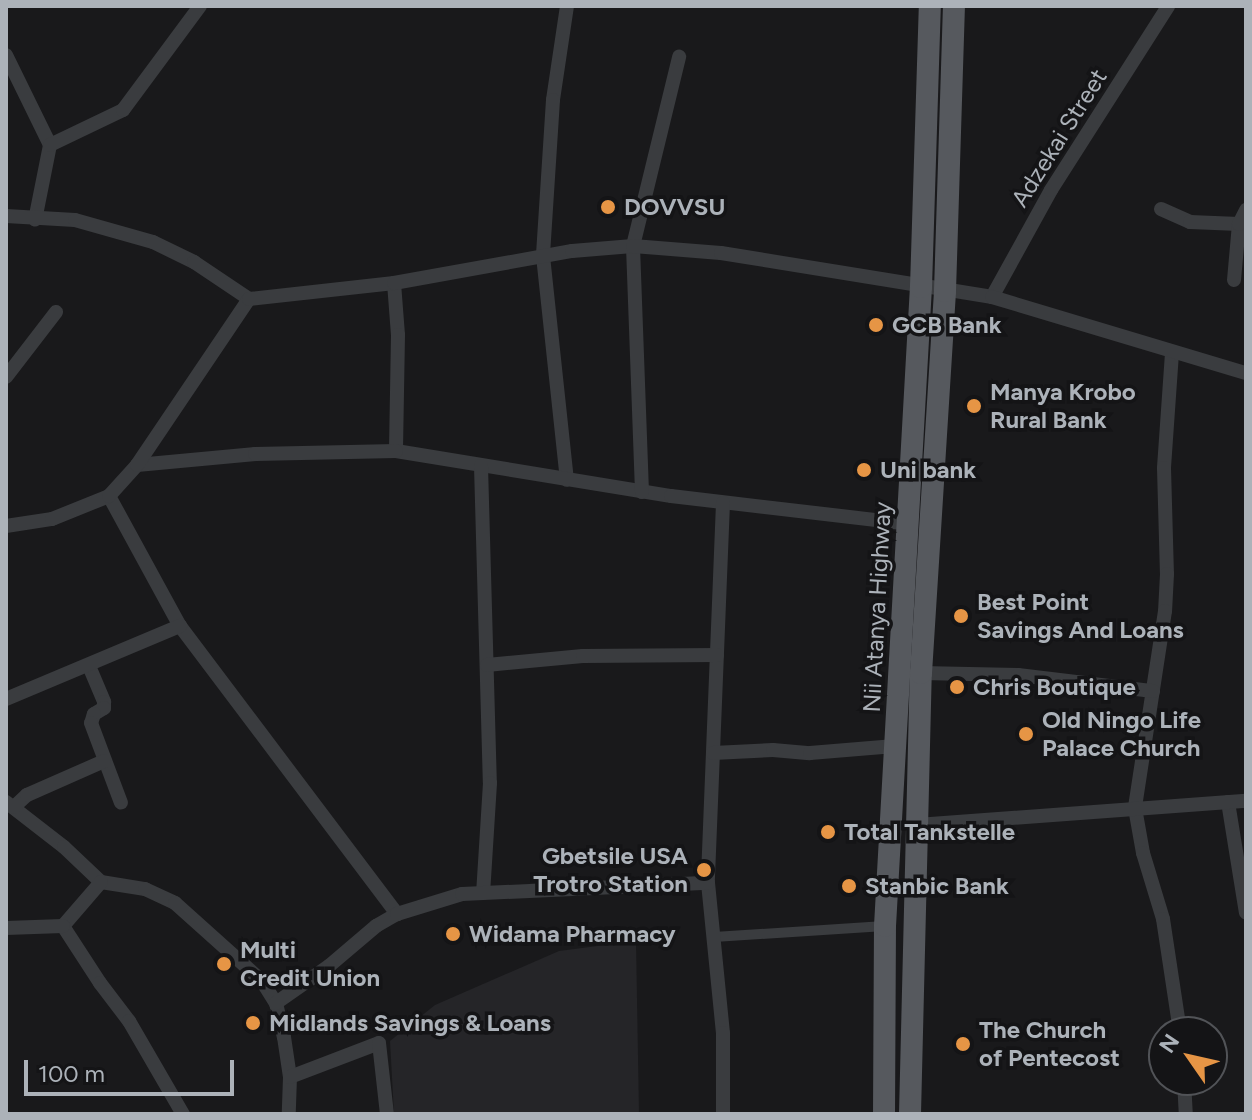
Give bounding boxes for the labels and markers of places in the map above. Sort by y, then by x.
place label: DOVVSU [624,193,725,221]
marker: DOVVSU [599,198,617,216]
place label: GCB Bank [892,311,1002,339]
marker: GCB Bank [867,316,885,334]
place label: Manya Krobo Rural Bank [990,378,1136,434]
marker: Manya Krobo Rural Bank [965,397,983,415]
place label: Uni bank [880,456,976,484]
marker: Uni bank [855,461,873,479]
place label: Best Point Savings And Loans [977,588,1184,644]
marker: Best Point Savings And Loans [952,607,970,625]
place label: Chris Boutique [973,673,1136,701]
marker: Chris Boutique [948,678,966,696]
place label: Old Ningo Life Palace Church [1042,706,1201,762]
marker: Old Ningo Life Palace Church [1017,725,1035,743]
place label: Total Tankstelle [844,818,1015,846]
marker: Total Tankstelle [819,823,837,841]
place label: Gbetsile USA Trotro Station [533,842,688,898]
marker: Gbetsile USA Trotro Station [695,861,713,879]
place label: Stanbic Bank [865,872,1009,900]
marker: Stanbic Bank [840,877,858,895]
place label: Widama Pharmacy [469,920,676,948]
marker: Widama Pharmacy [444,925,462,943]
place label: Multi Credit Union [240,936,380,992]
marker: Multi Credit Union [215,955,233,973]
place label: Midlands Savings & Loans [269,1009,551,1037]
marker: Midlands Savings & Loans [244,1014,262,1032]
place label: The Church of Pentecost [979,1016,1120,1072]
marker: The Church of Pentecost [954,1035,972,1053]

